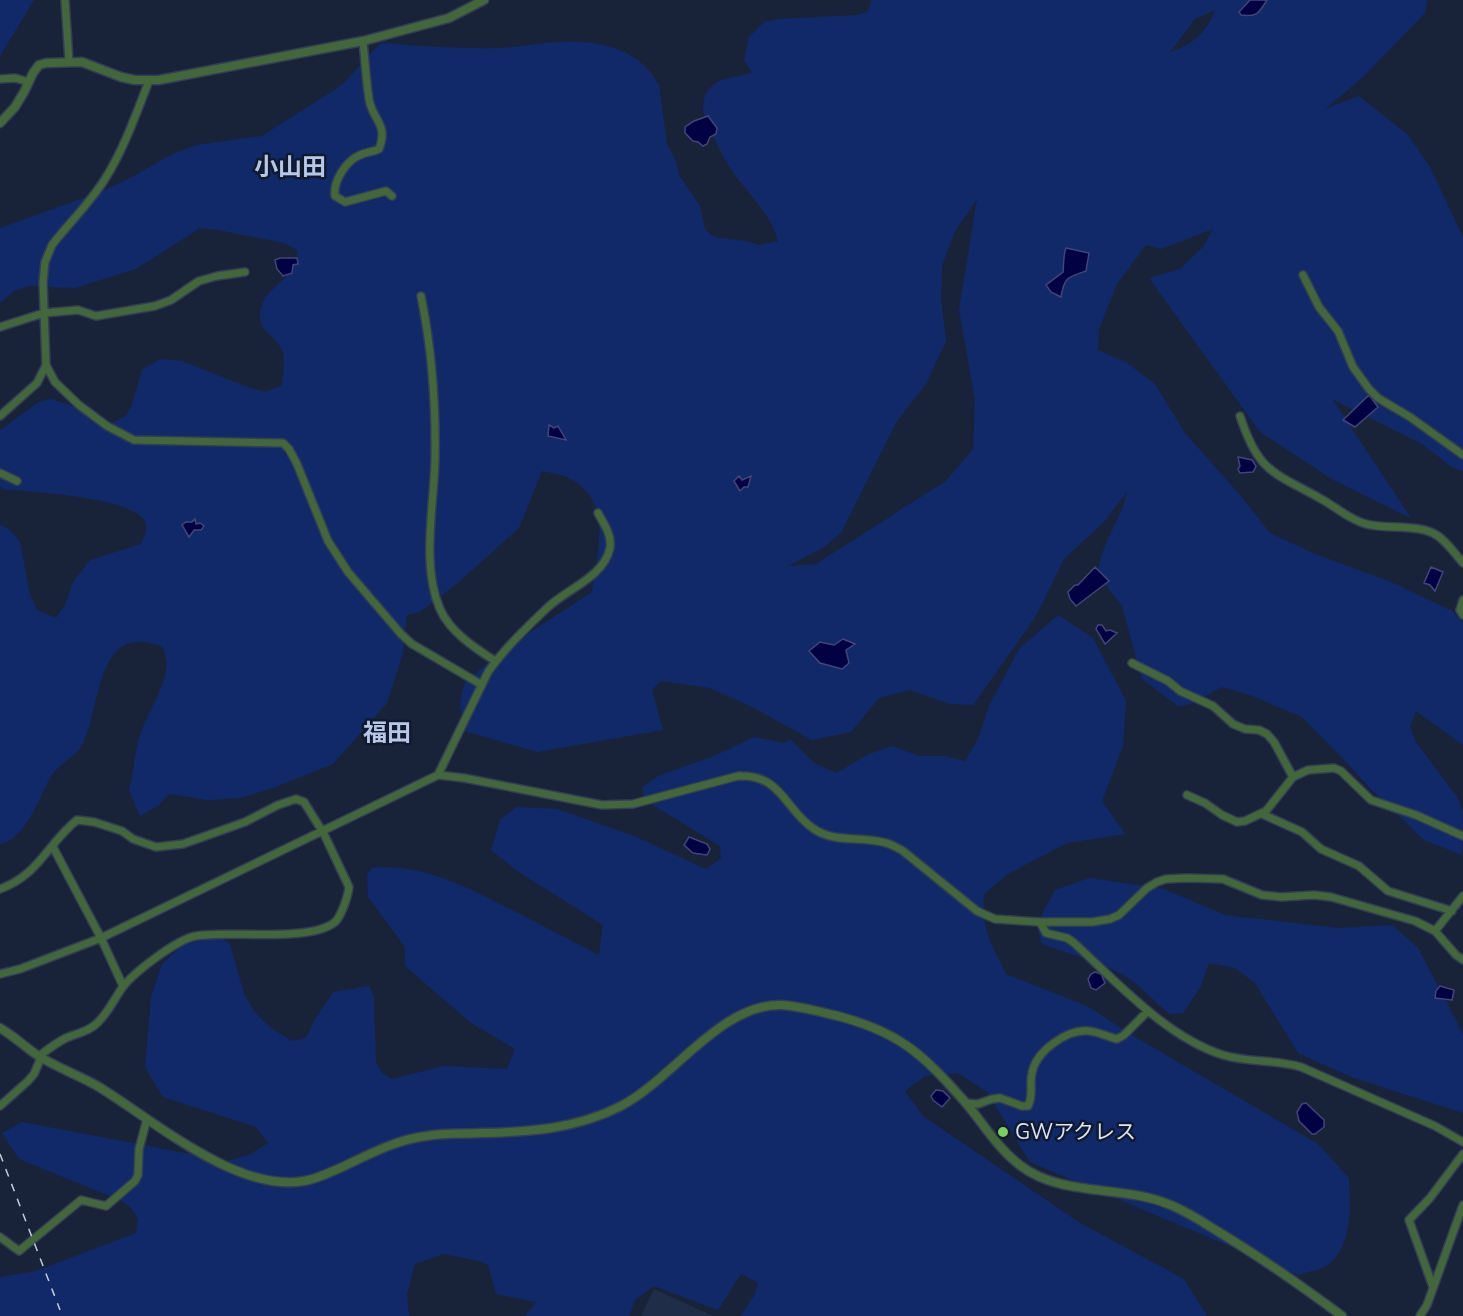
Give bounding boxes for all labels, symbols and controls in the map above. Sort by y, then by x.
district label: 小山田 [254,151,326,183]
district label: 福田 [363,717,411,749]
place label: GWアクレス [1015,1118,1136,1146]
marker: GWアクレス [996,1125,1010,1139]

